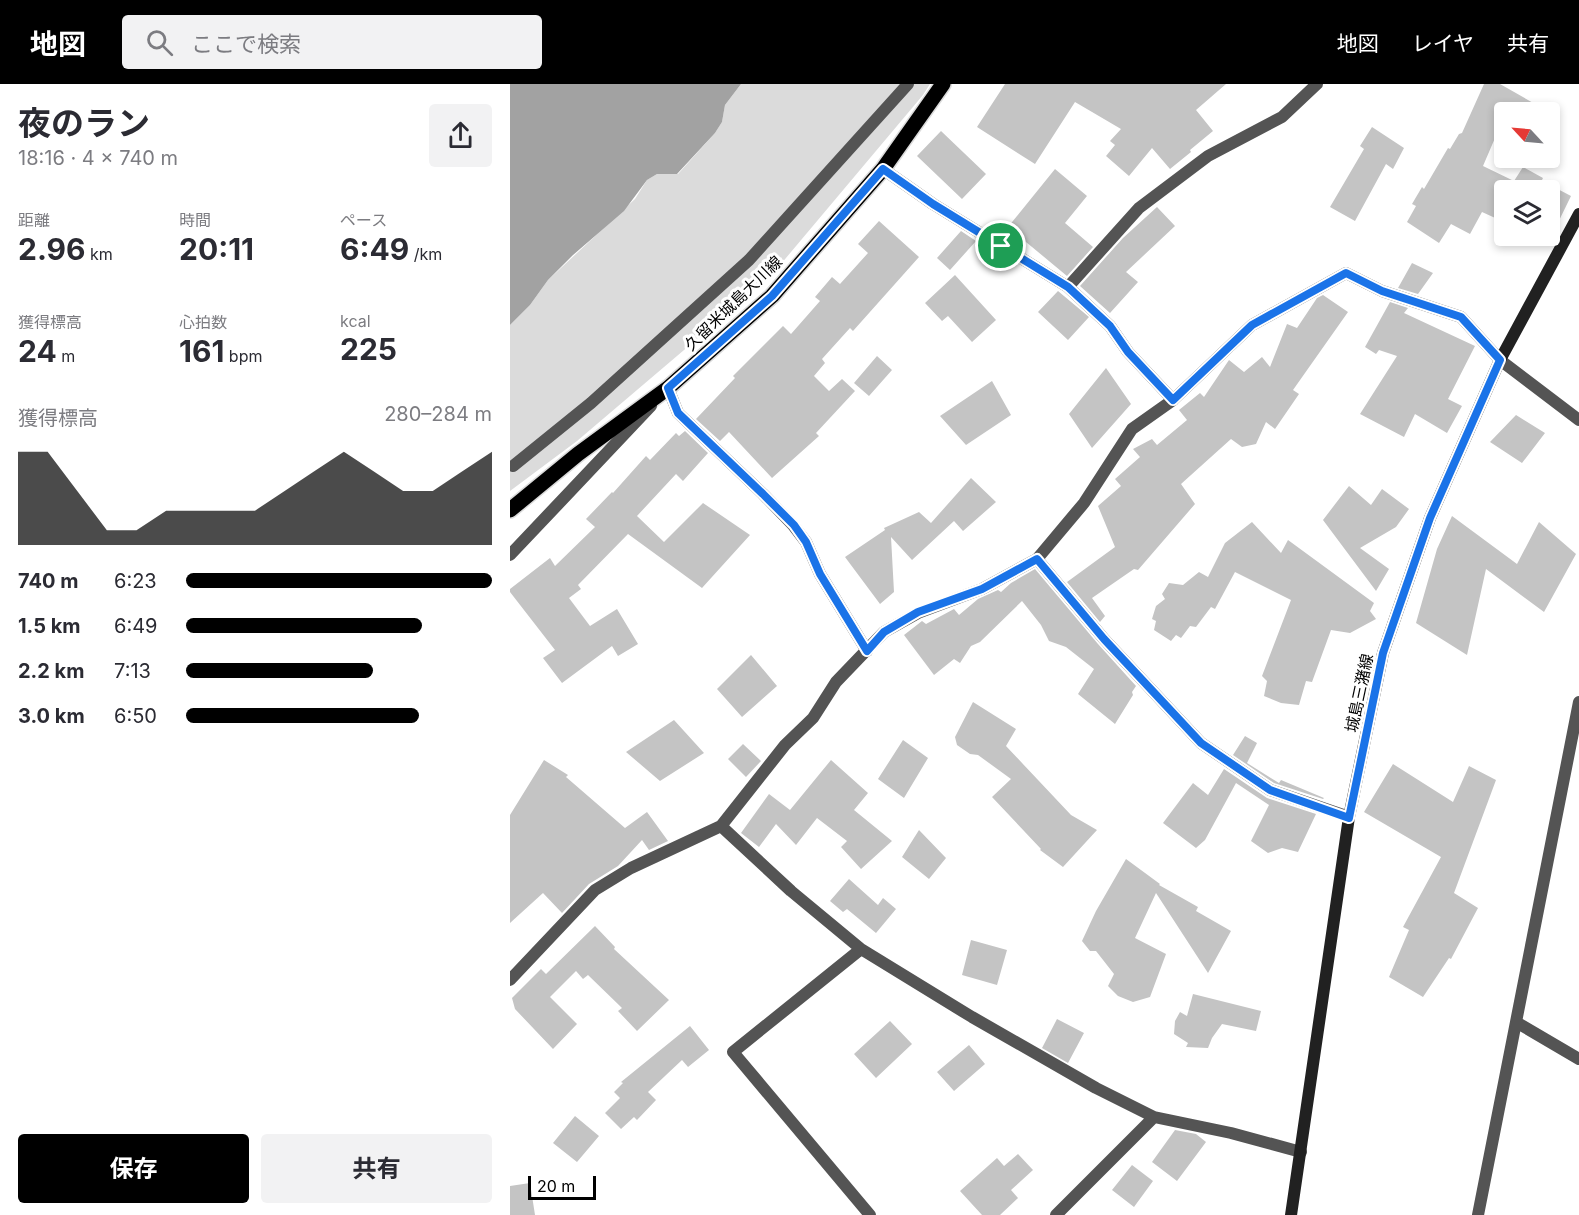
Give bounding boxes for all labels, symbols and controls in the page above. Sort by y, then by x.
search box [122,15,542,69]
icon: search [143,26,176,59]
text: 地図 [30,27,86,61]
text: ここで検索 [191,31,301,57]
text: 地図 [1337,31,1379,56]
text: レイヤ [1412,31,1474,56]
text: 共有 [1507,31,1549,56]
north arrow [1494,102,1560,168]
map controls [1494,102,1560,246]
text: 夜のラン [18,103,150,143]
button: share [429,104,492,167]
text: 18:16 · 4 × 740 m [18,146,178,170]
button: layers [1494,180,1560,246]
text: 距離 [18,210,50,230]
text: 時間 [179,210,211,230]
text: ペース [340,210,387,230]
pin [975,220,1026,271]
icon: arrive [984,229,1017,262]
text: 2.96 [18,231,86,267]
text: 20:11 [179,231,254,267]
text: 6:49 [340,231,409,267]
text: km [86,244,113,264]
text: /km [409,244,442,264]
street label: 久留米城島大川線 [680,251,786,355]
text: kcal [340,311,371,331]
text: 獲得標高 [18,312,82,332]
text: 心拍数 [179,312,227,332]
text: 225 [340,331,397,367]
text: 24 [18,333,57,369]
text: 161 [179,333,224,369]
text: m [57,346,75,366]
text: bpm [224,346,262,366]
text: 280–284 m [384,402,492,426]
text: 獲得標高 [18,406,98,430]
text: 740 m [18,569,78,593]
text: 6:23 [114,569,157,593]
text: 1.5 km [18,614,81,638]
text: 6:49 [114,614,158,638]
street label: 城島三潴線 [1341,652,1377,734]
text: 2.2 km [18,659,84,683]
text: 7:13 [114,659,151,683]
text: 3.0 km [18,704,85,728]
text: 6:50 [114,704,157,728]
button: 保存 [18,1134,249,1203]
button: 共有 [261,1134,492,1203]
scale bar [528,1173,596,1200]
text: 20 m [537,1176,575,1196]

